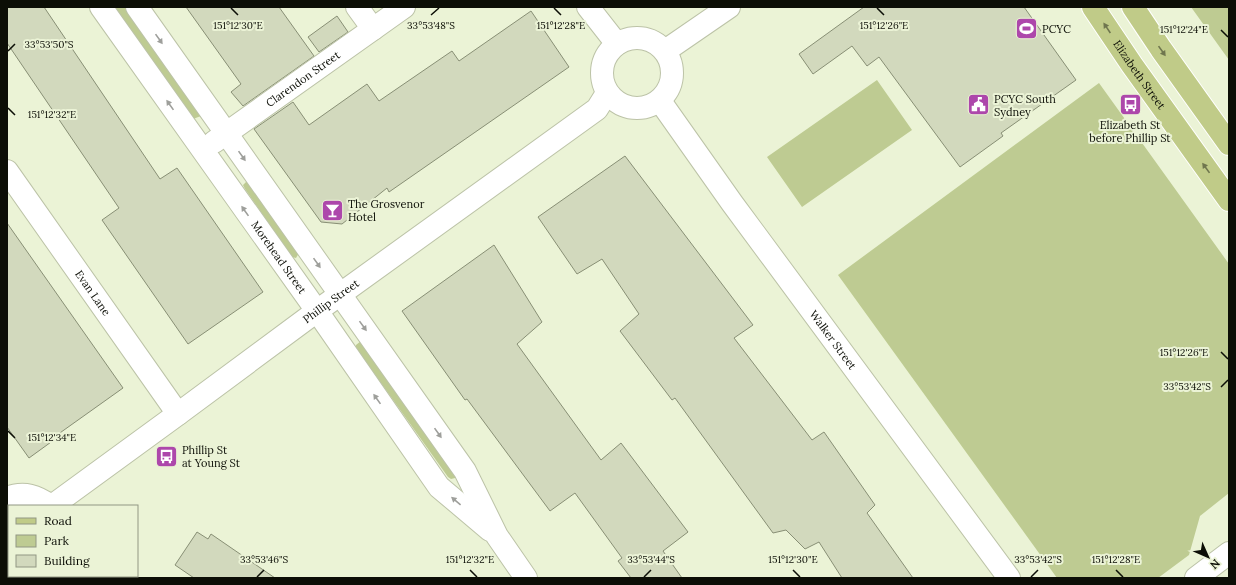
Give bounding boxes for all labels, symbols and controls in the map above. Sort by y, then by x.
sports icon: PCYC [1014,16,1040,42]
text: 151°12'30"E [213,19,263,32]
text: 33°53'48"S [407,19,455,32]
text: 151°12'28"E [537,19,585,32]
text: 151°12'26"E [860,19,908,32]
place label: PCYC [1042,22,1071,36]
one-way arrow [1103,23,1111,33]
text: 151°12'24"E [1160,23,1208,36]
one-way arrow [155,34,163,44]
street label: Elizabeth Street [1110,37,1169,113]
text: 33°53'50"S [24,38,74,51]
one-way arrow [1158,46,1166,56]
street label: Clarendon Street [263,47,343,110]
public building icon: PCYC South Sydney [965,92,991,118]
place label: PCYC South Sydney [994,92,1056,119]
bus stop icon: Elizabeth St before Phillip St [1117,92,1143,118]
one-way arrow [166,100,174,110]
text: 151°12'32"E [28,108,76,121]
place label: Elizabeth St before Phillip St [1089,118,1171,145]
one-way arrow [238,151,246,162]
one-way arrow [1202,163,1210,174]
bar icon: The Grosvenor Hotel [319,197,345,223]
place label: The Grosvenor Hotel [348,197,425,224]
one-way arrow [241,206,249,217]
street label: Morehead Street [248,218,310,297]
one-way arrow [313,258,321,268]
street label: Evan Lane [72,267,114,318]
street label: Phillip Street [300,276,362,326]
street label: Walker Street [807,308,860,373]
one-way arrow [359,321,367,332]
text: 151°12'26"E [1160,346,1208,359]
text: 33°53'42"S [1163,380,1211,393]
one-way arrow [373,393,381,404]
one-way arrow [434,427,442,438]
text: 151°12'34"E [28,431,76,444]
bus stop icon: Phillip St at Young St [154,443,180,469]
place label: Phillip St at Young St [182,443,241,470]
one-way arrow [451,497,462,506]
legend [8,505,138,577]
text: Road [44,513,72,528]
text: Park [44,533,70,548]
north arrow [1188,537,1228,577]
text: Building [44,553,90,568]
text: 33°53'46"S [240,553,288,566]
text: 151°12'32"E [446,553,494,566]
text: 33°53'44"S [627,553,675,566]
text: 151°12'30"E [768,553,818,566]
text: 33°53'42"S [1014,553,1062,566]
text: 151°12'28"E [1092,553,1140,566]
text: N [1207,556,1223,572]

